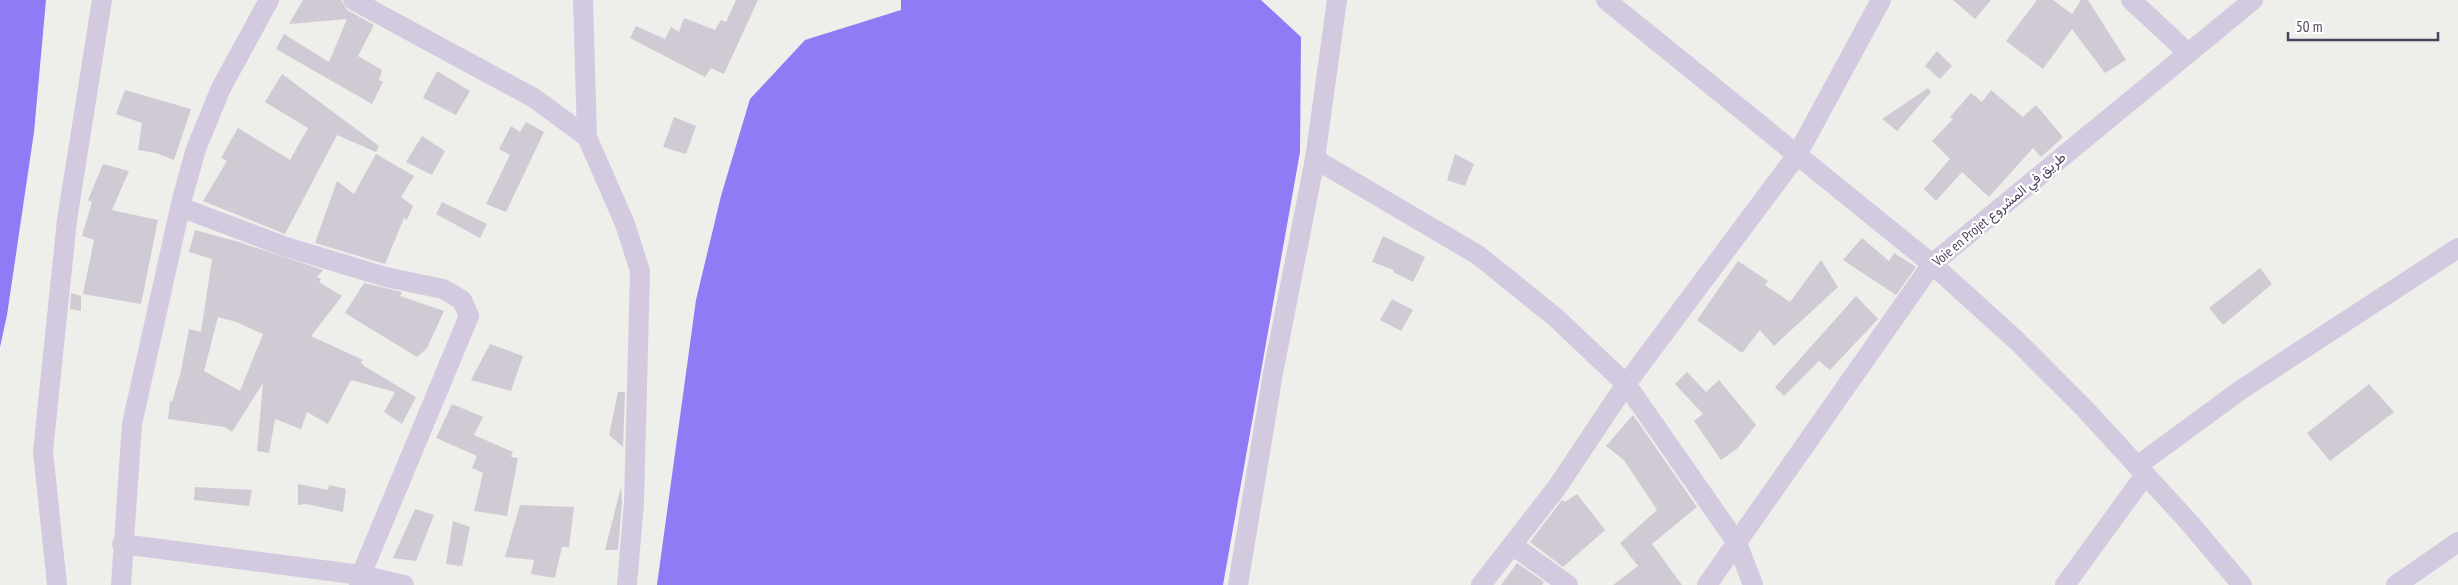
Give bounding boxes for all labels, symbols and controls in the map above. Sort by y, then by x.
scale bar [2288,10,2438,42]
text: 50 m [2296,17,2322,36]
street label: Voie en Projet طريق في المشروع [1928,148,2071,273]

